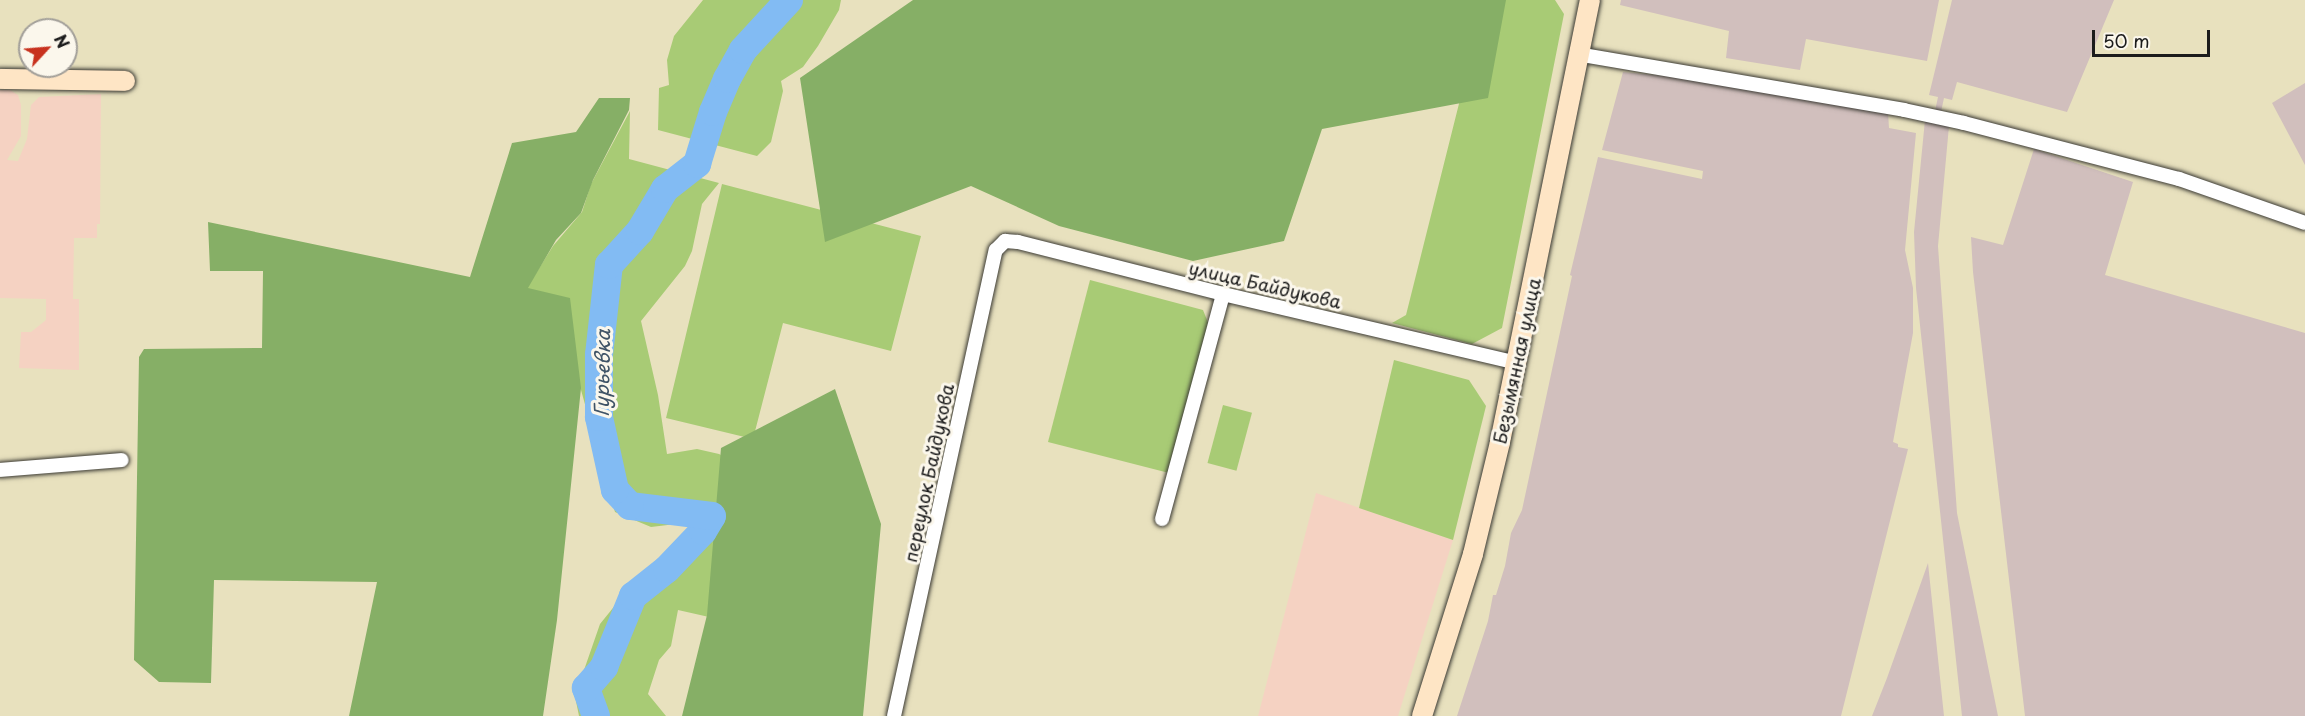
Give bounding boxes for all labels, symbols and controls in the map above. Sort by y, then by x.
north arrow [18,18,78,78]
scale bar [2095,18,2214,56]
text: 50 m [2103,27,2150,54]
text: N [49,30,76,52]
street label: улица Байдукова [1187,257,1343,313]
street label: Безымянная улица [1489,275,1545,447]
water label: Гурьевка [589,329,615,417]
street label: переулок Байдукова [899,382,959,564]

